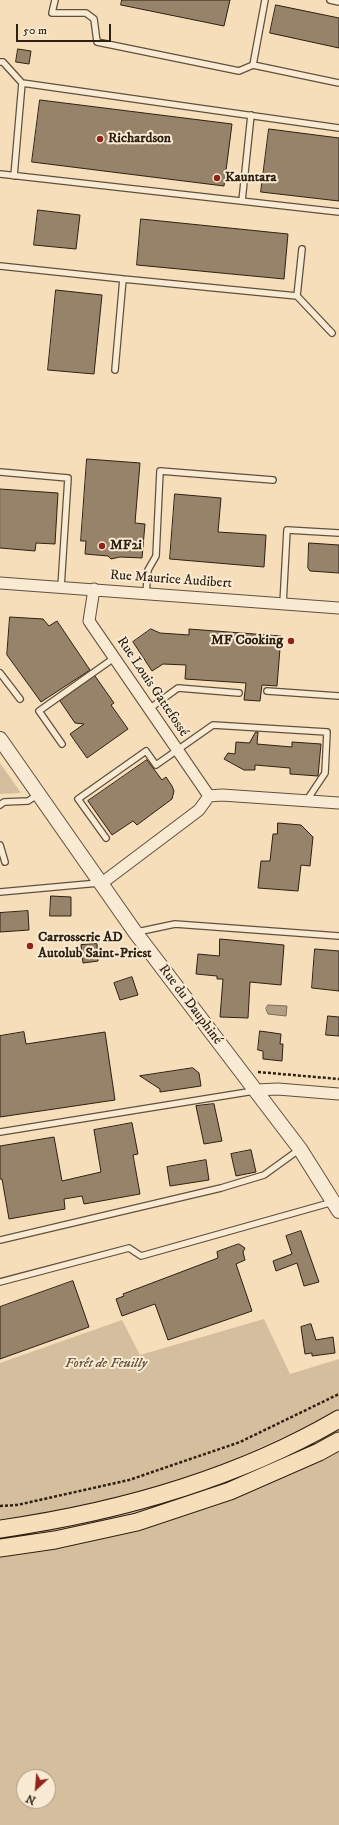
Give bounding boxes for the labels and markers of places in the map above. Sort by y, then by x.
place label: Richardson [108,131,171,147]
marker: Richardson [95,134,105,144]
place label: Kauntara [225,170,276,186]
marker: Kauntara [212,173,222,183]
place label: MF2i [110,538,142,554]
marker: MF2i [97,541,107,551]
place label: MF Cooking [211,633,283,649]
marker: MF Cooking [286,636,296,646]
place label: Carrosserie AD Autolub Saint-Priest [38,930,152,962]
marker: Carrosserie AD Autolub Saint-Priest [25,941,35,951]

